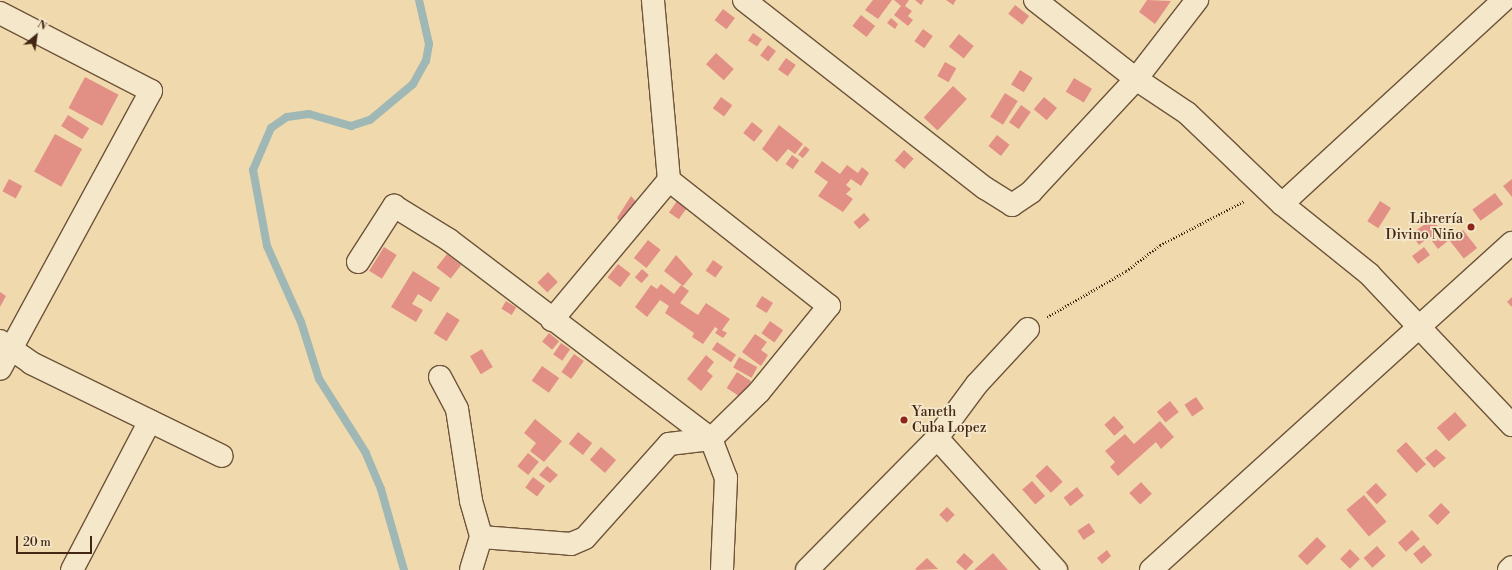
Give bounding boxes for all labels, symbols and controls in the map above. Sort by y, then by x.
north arrow [16,16,56,56]
text: N [35,17,49,34]
place label: Librería Divino Niño [1386,211,1463,244]
marker: Librería Divino Niño [1466,222,1476,232]
place label: Yaneth Cuba Lopez [912,404,987,436]
marker: Yaneth Cuba Lopez [899,415,909,425]
scale bar [18,528,94,554]
text: 20 m [23,535,51,550]

